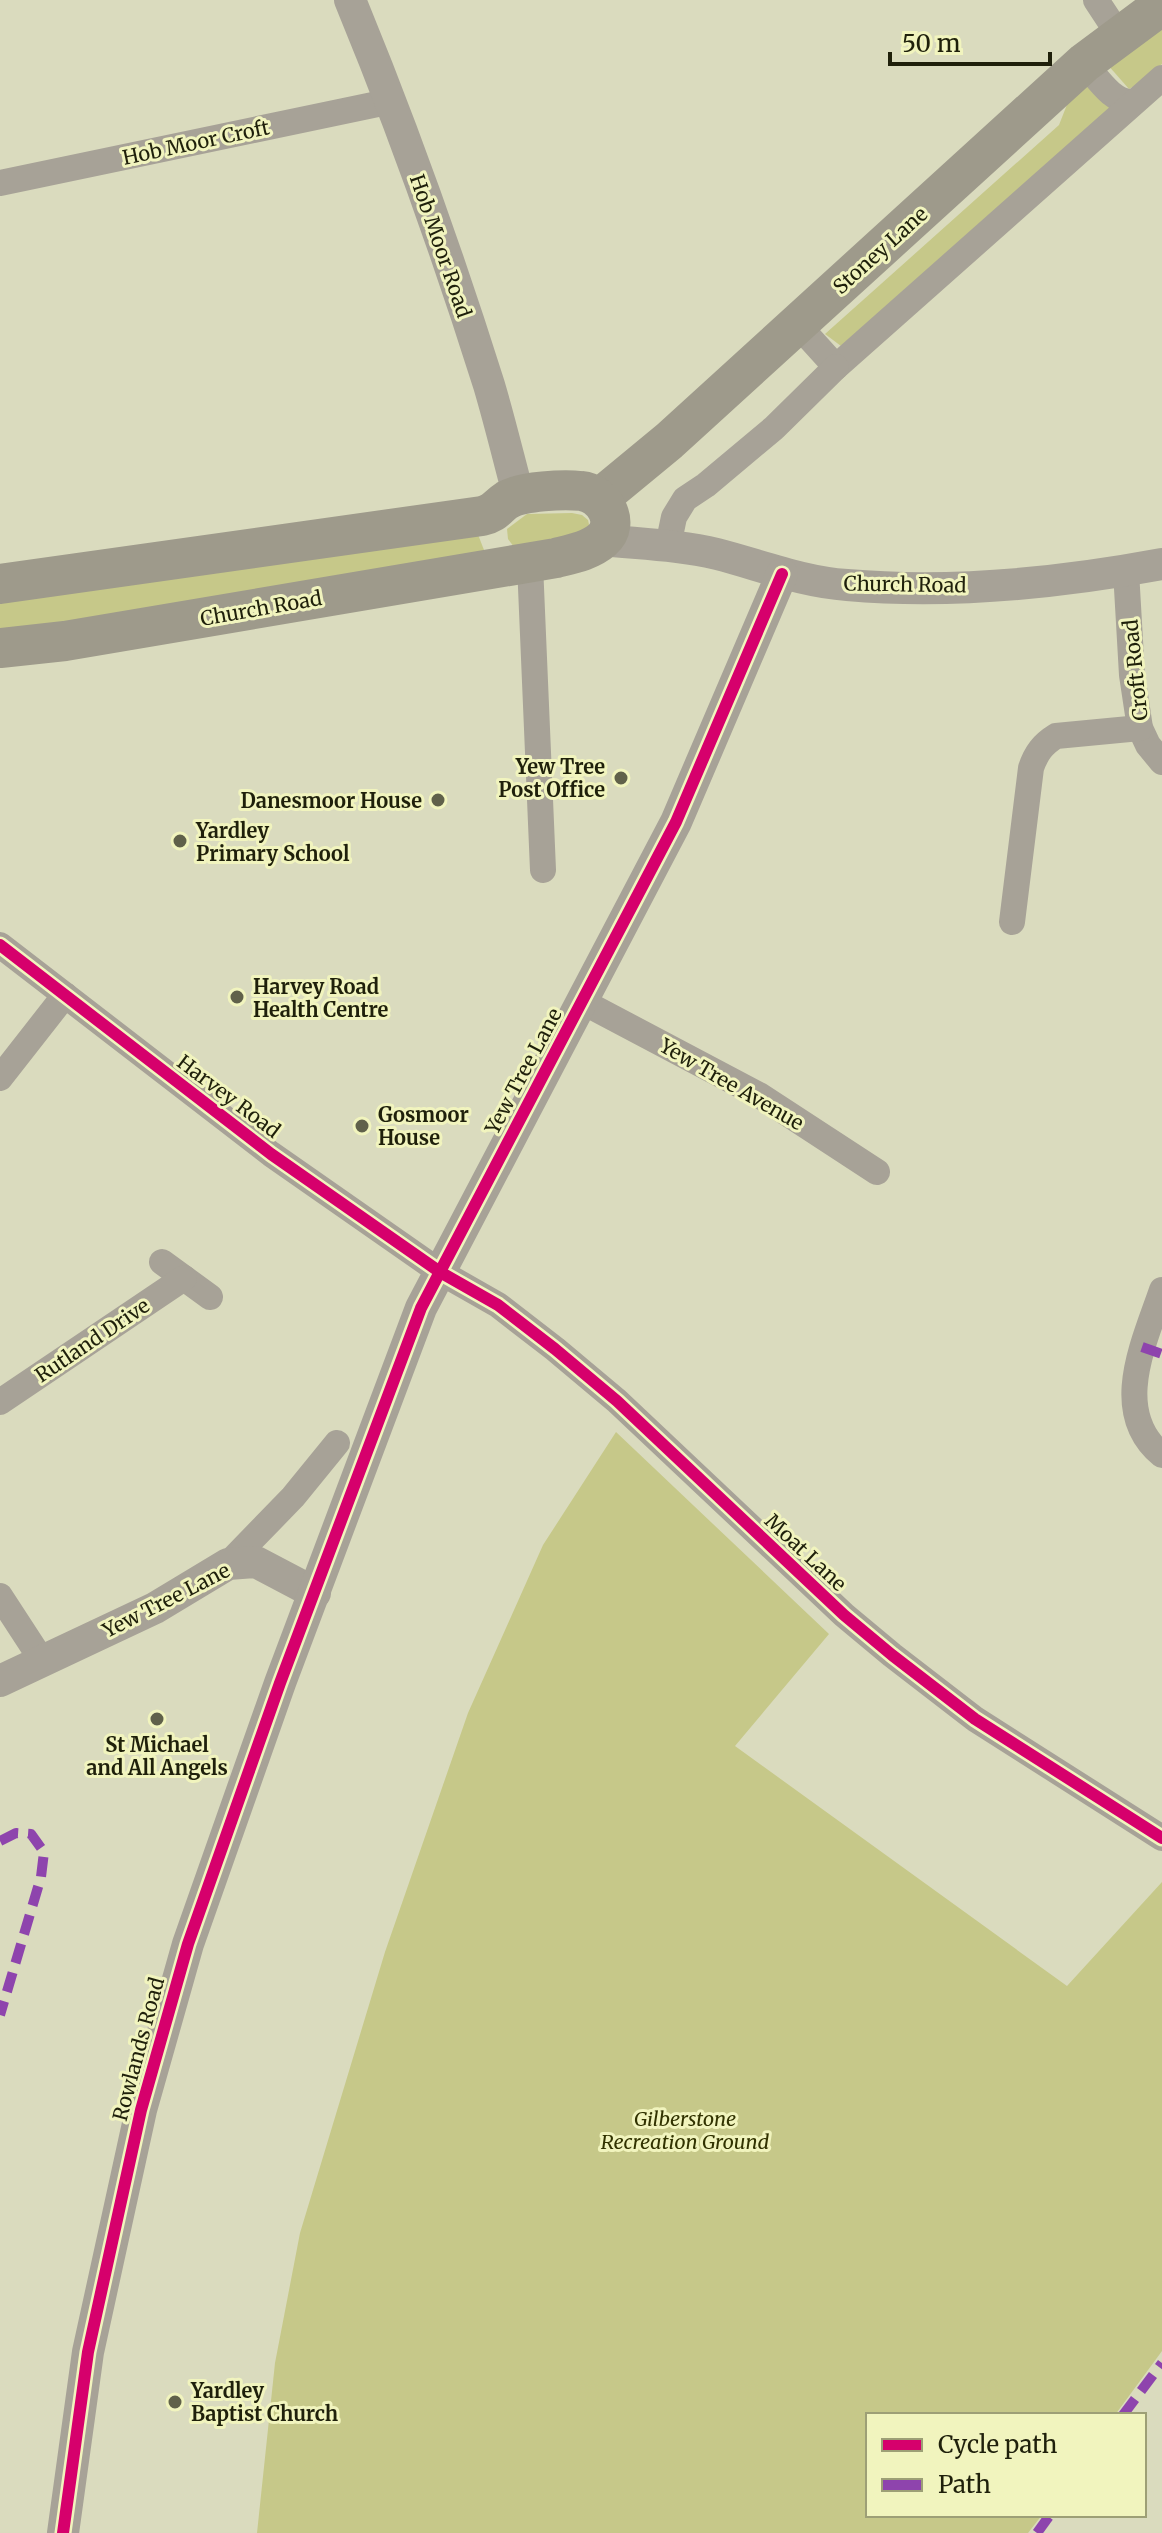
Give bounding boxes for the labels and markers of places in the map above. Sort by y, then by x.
place label: Yew Tree Post Office [498,754,605,802]
marker: Yew Tree Post Office [612,769,630,787]
place label: Danesmoor House [241,788,422,813]
marker: Danesmoor House [429,791,447,809]
place label: Yardley Primary School [195,818,350,866]
marker: Yardley Primary School [171,832,189,850]
place label: Harvey Road Health Centre [253,974,388,1022]
marker: Harvey Road Health Centre [228,988,246,1006]
place label: Gosmoor House [378,1102,469,1150]
marker: Gosmoor House [353,1117,371,1135]
marker: St Michael and All Angels [148,1710,166,1728]
place label: St Michael and All Angels [86,1732,228,1780]
place label: Yardley Baptist Church [190,2378,339,2426]
marker: Yardley Baptist Church [166,2393,184,2411]

